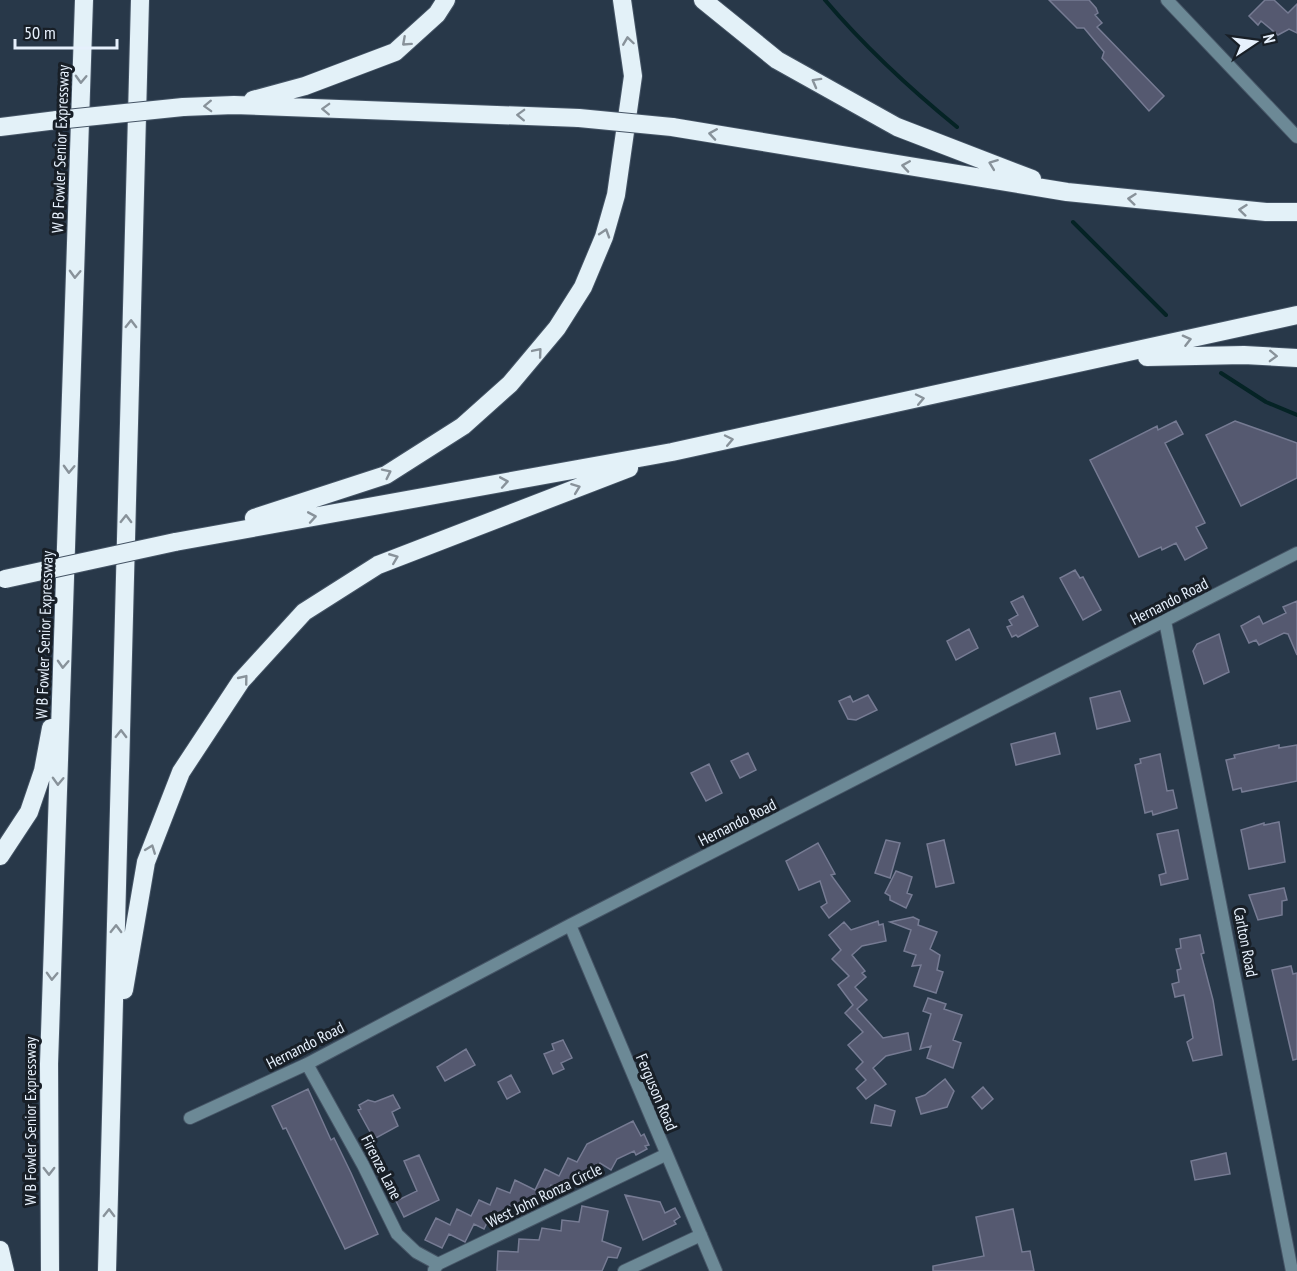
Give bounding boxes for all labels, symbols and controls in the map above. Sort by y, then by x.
scale bar [15,12,117,50]
north arrow [1225,12,1285,72]
text: 50 m [24,21,56,44]
text: N [1259,32,1280,45]
one-way arrow [402,35,413,46]
one-way arrow [622,37,634,46]
street label: W B Fowler Senior Expressway [47,64,73,234]
one-way arrow [75,75,88,84]
one-way arrow [812,78,822,89]
one-way arrow [204,100,213,112]
one-way arrow [322,102,331,115]
one-way arrow [517,109,526,122]
one-way arrow [709,128,719,141]
one-way arrow [988,158,998,171]
one-way arrow [901,160,910,172]
one-way arrow [1127,193,1136,206]
one-way arrow [1239,204,1248,217]
one-way arrow [598,228,610,239]
one-way arrow [69,270,82,279]
one-way arrow [125,319,137,328]
one-way arrow [1181,334,1191,347]
one-way arrow [530,348,541,359]
one-way arrow [1268,350,1277,363]
one-way arrow [915,393,925,406]
one-way arrow [724,434,734,447]
one-way arrow [63,465,75,474]
one-way arrow [381,468,392,480]
one-way arrow [499,477,509,489]
one-way arrow [570,483,581,496]
one-way arrow [307,511,317,524]
one-way arrow [120,514,132,523]
street label: W B Fowler Senior Expressway [31,550,57,720]
one-way arrow [388,553,399,566]
street label: Hernando Road [1127,573,1211,629]
one-way arrow [56,660,69,669]
one-way arrow [237,675,248,686]
one-way arrow [114,730,127,739]
one-way arrow [52,776,65,785]
street label: Hernando Road [695,794,779,850]
one-way arrow [144,844,156,855]
street label: Carlton Road [1229,905,1263,979]
one-way arrow [109,925,122,934]
one-way arrow [45,971,58,980]
street label: Hernando Road [263,1017,347,1073]
street label: W B Fowler Senior Expressway [20,1037,40,1205]
street label: Ferguson Road [632,1051,682,1133]
street label: Firenze Lane [357,1131,407,1203]
street label: West John Ronza Circle [483,1158,605,1232]
one-way arrow [43,1166,55,1175]
one-way arrow [102,1208,115,1217]

